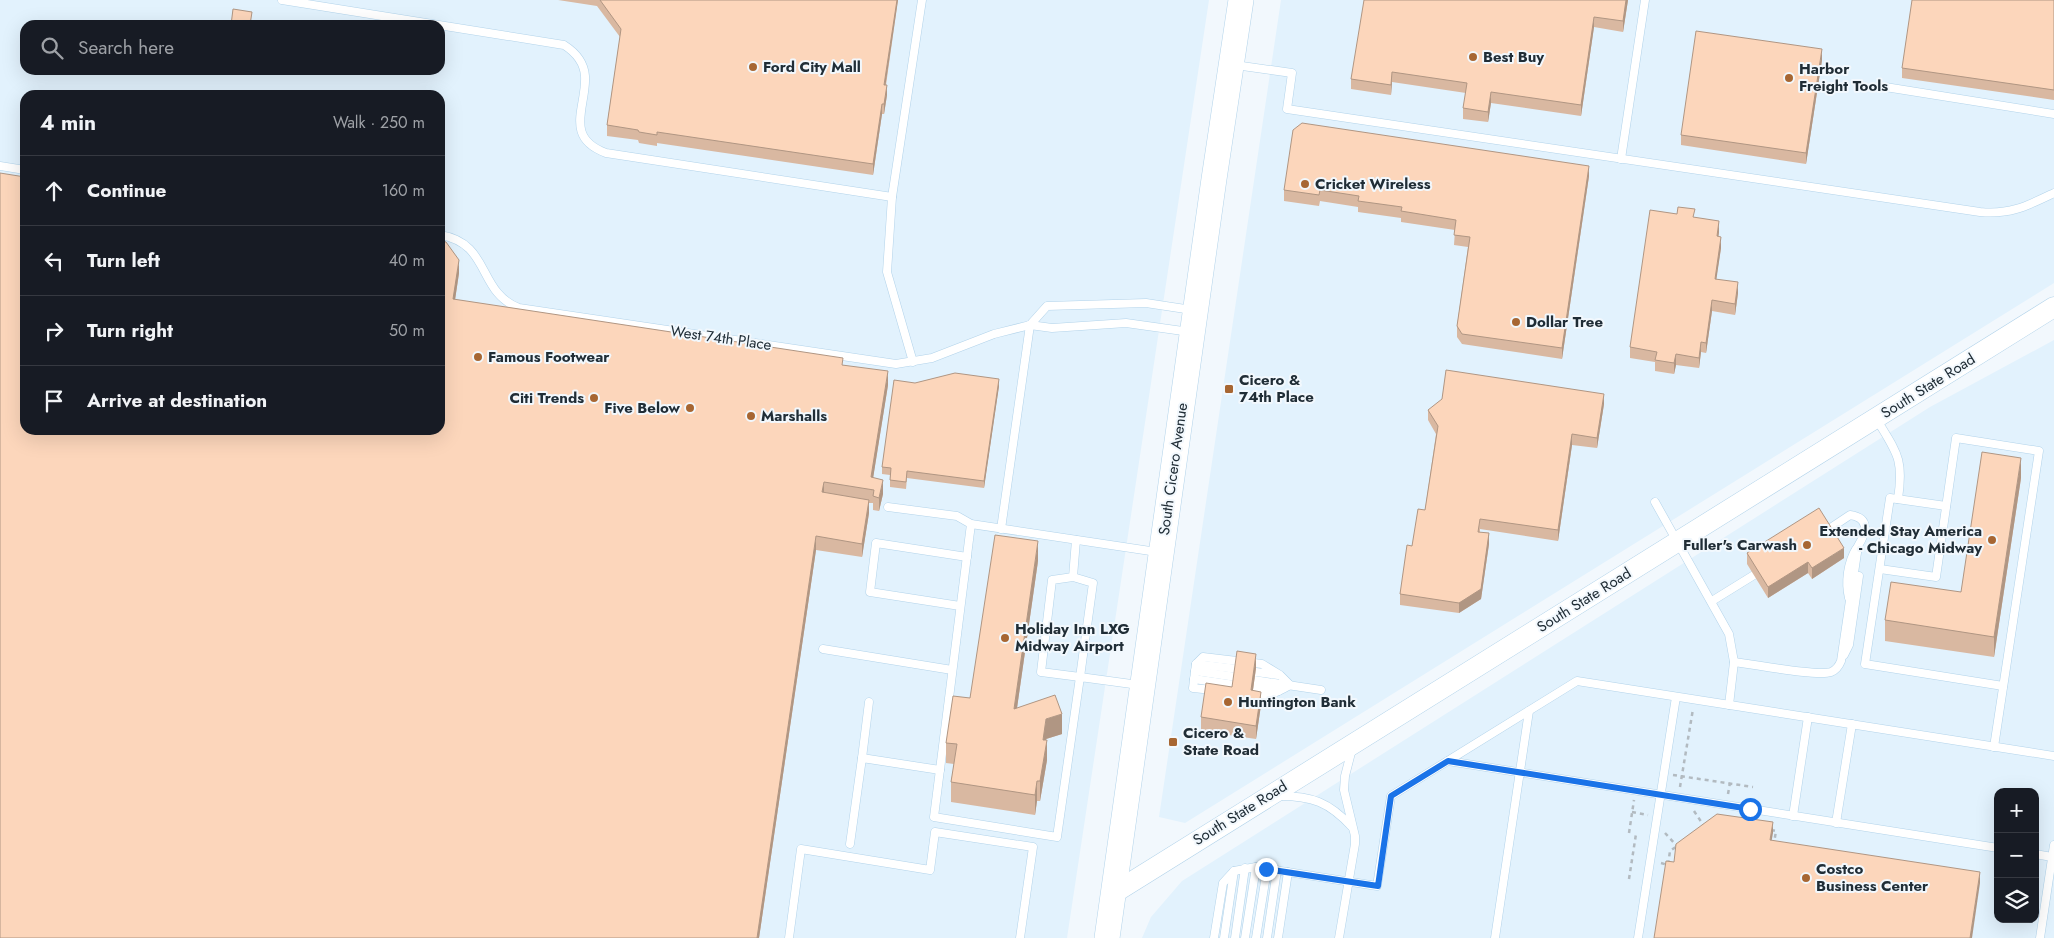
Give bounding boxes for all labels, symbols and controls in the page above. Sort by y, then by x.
search box [20,20,445,75]
icon: search [38,34,66,62]
text: Search here [78,34,174,61]
place label: Best Buy [1483,46,1544,68]
marker: Best Buy [1467,51,1479,63]
place label: Ford City Mall [763,56,861,78]
place label: Harbor Freight Tools [1799,58,1888,97]
marker: Ford City Mall [747,61,759,73]
marker: Harbor Freight Tools [1783,72,1795,84]
text: 4 min [40,108,96,138]
text: Walk · 250 m [333,111,425,134]
place label: Cricket Wireless [1315,173,1431,195]
icon: ahead [40,177,68,205]
text: Continue [87,177,166,204]
marker: Cricket Wireless [1299,178,1311,190]
text: 160 m [382,179,425,202]
icon: left [40,247,68,275]
text: Turn left [87,247,160,274]
text: 40 m [389,249,425,272]
place label: Dollar Tree [1526,311,1603,333]
marker: Dollar Tree [1510,316,1522,328]
icon: right [40,317,68,345]
text: Turn right [87,317,173,344]
text: 50 m [389,319,425,342]
street label: West 74th Place [669,320,773,356]
place label: Famous Footwear [488,346,610,368]
street label: South State Road [1877,348,1979,424]
marker: Famous Footwear [472,351,484,363]
place label: Cicero & 74th Place [1239,369,1314,408]
marker: Cicero & 74th Place [1223,383,1235,395]
icon: arrive [40,387,68,415]
text: Arrive at destination [87,387,267,414]
place label: Citi Trends [509,387,584,409]
marker: Citi Trends [588,392,600,404]
place label: Five Below [604,397,681,419]
street label: South Cicero Avenue [1153,401,1193,537]
marker: Five Below [684,402,696,414]
place label: Marshalls [761,405,827,427]
marker: Marshalls [745,410,757,422]
place label: Extended Stay America - Chicago Midway [1819,520,1982,559]
place label: Fuller's Carwash [1683,534,1797,556]
marker: Extended Stay America - Chicago Midway [1986,534,1998,546]
marker: Fuller's Carwash [1801,539,1813,551]
street label: South State Road [1533,562,1635,638]
place label: Holiday Inn LXG Midway Airport [1015,618,1130,657]
marker: Holiday Inn LXG Midway Airport [999,632,1011,644]
place label: Huntington Bank [1238,691,1356,713]
marker: Huntington Bank [1222,696,1234,708]
place label: Cicero & State Road [1183,722,1259,761]
marker: Cicero & State Road [1167,736,1179,748]
street label: South State Road [1189,775,1291,851]
map controls [1994,788,2039,923]
button: + [1994,788,2039,833]
route start [1739,798,1762,821]
button: − [1994,833,2039,878]
route end [1255,858,1278,881]
place label: Costco Business Center [1816,858,1929,897]
marker: Costco Business Center [1800,872,1812,884]
button: layers [1994,878,2039,923]

